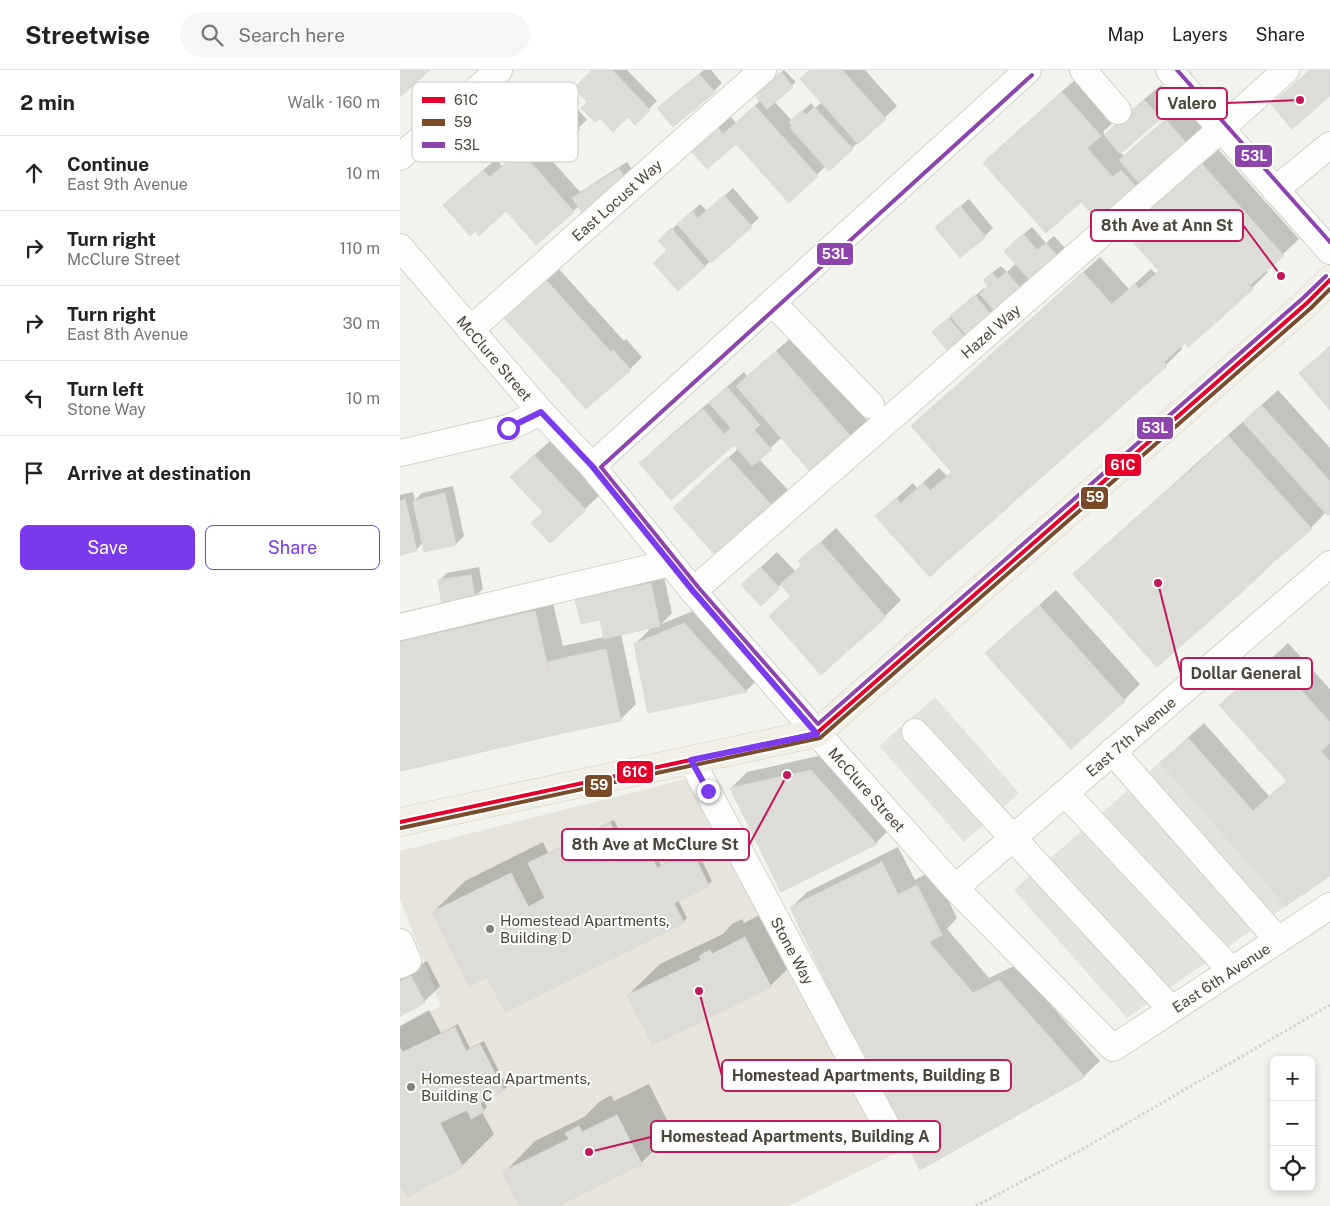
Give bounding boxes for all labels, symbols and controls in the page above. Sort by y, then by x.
search box [180,12,530,57]
text: Streetwise [25,21,150,49]
icon: search [198,21,226,49]
text: Search here [238,24,345,46]
text: Map [1108,24,1144,45]
text: Layers [1172,24,1228,45]
text: Share [1256,24,1305,45]
legend [412,82,578,162]
callout: Valero [1157,88,1227,119]
text: 2 min [20,90,75,115]
text: 61C [454,92,478,108]
text: Walk · 160 m [288,93,380,112]
text: Valero [1167,94,1217,113]
text: 59 [454,114,472,130]
text: 53L [454,137,480,153]
line badge: 53L [1234,144,1273,168]
text: 53L [1241,148,1267,164]
text: Continue [67,153,149,175]
street label: East Locust Way [568,156,665,244]
icon: ahead [20,159,48,187]
text: 10 m [346,164,380,183]
text: East 9th Avenue [67,175,188,194]
callout: 8th Ave at Ann St [1091,210,1243,241]
text: 8th Ave at Ann St [1101,216,1234,235]
text: Turn right [67,228,156,250]
icon: right [20,234,48,262]
text: 110 m [339,239,380,258]
line badge: 53L [816,242,854,266]
text: 53L [822,246,848,262]
text: McClure Street [67,250,180,269]
street label: Hazel Way [957,300,1023,361]
text: Turn right [67,303,156,325]
icon: right [20,309,48,337]
street label: McClure Street [454,312,536,404]
text: 30 m [343,314,380,333]
text: East 8th Avenue [67,325,188,344]
text: Turn left [67,378,144,400]
icon: left [20,384,48,412]
text: 10 m [346,389,380,408]
text: Stone Way [67,400,146,419]
line badge: 53L [1136,416,1174,440]
route start [497,417,520,440]
text: 53L [1142,420,1168,436]
line badge: 61C [1104,453,1142,477]
text: 61C [1110,457,1136,473]
icon: arrive [20,459,48,487]
text: Arrive at destination [67,462,251,484]
line badge: 59 [1080,486,1109,510]
text: 59 [1086,489,1104,505]
button: Save [20,525,195,570]
button: Share [205,525,380,570]
callout: Dollar General [1181,658,1312,689]
text: Dollar General [1190,664,1302,683]
street label: East 7th Avenue [1082,693,1179,780]
street label: McClure Street [825,744,909,835]
line badge: 61C [616,760,654,784]
text: 61C [622,764,648,780]
line badge: 59 [584,774,613,798]
text: 59 [590,777,608,793]
route end [697,780,720,803]
callout: 8th Ave at McClure St [562,829,749,860]
text: 8th Ave at McClure St [571,835,739,854]
place label: Homestead Apartments, Building D [500,912,670,946]
street label: Stone Way [768,914,818,987]
marker: Homestead Apartments, Building D [484,923,496,935]
street label: East 6th Avenue [1169,939,1273,1015]
map controls [1270,1056,1315,1191]
button: + [1270,1056,1315,1101]
callout: Homestead Apartments, Building B [722,1060,1011,1091]
text: Homestead Apartments, Building B [732,1066,1000,1085]
place label: Homestead Apartments, Building C [421,1070,591,1104]
marker: Homestead Apartments, Building C [405,1081,417,1093]
button: − [1270,1101,1315,1146]
callout: Homestead Apartments, Building A [651,1121,940,1152]
text: Homestead Apartments, Building A [660,1127,930,1146]
button: locate [1270,1146,1315,1191]

